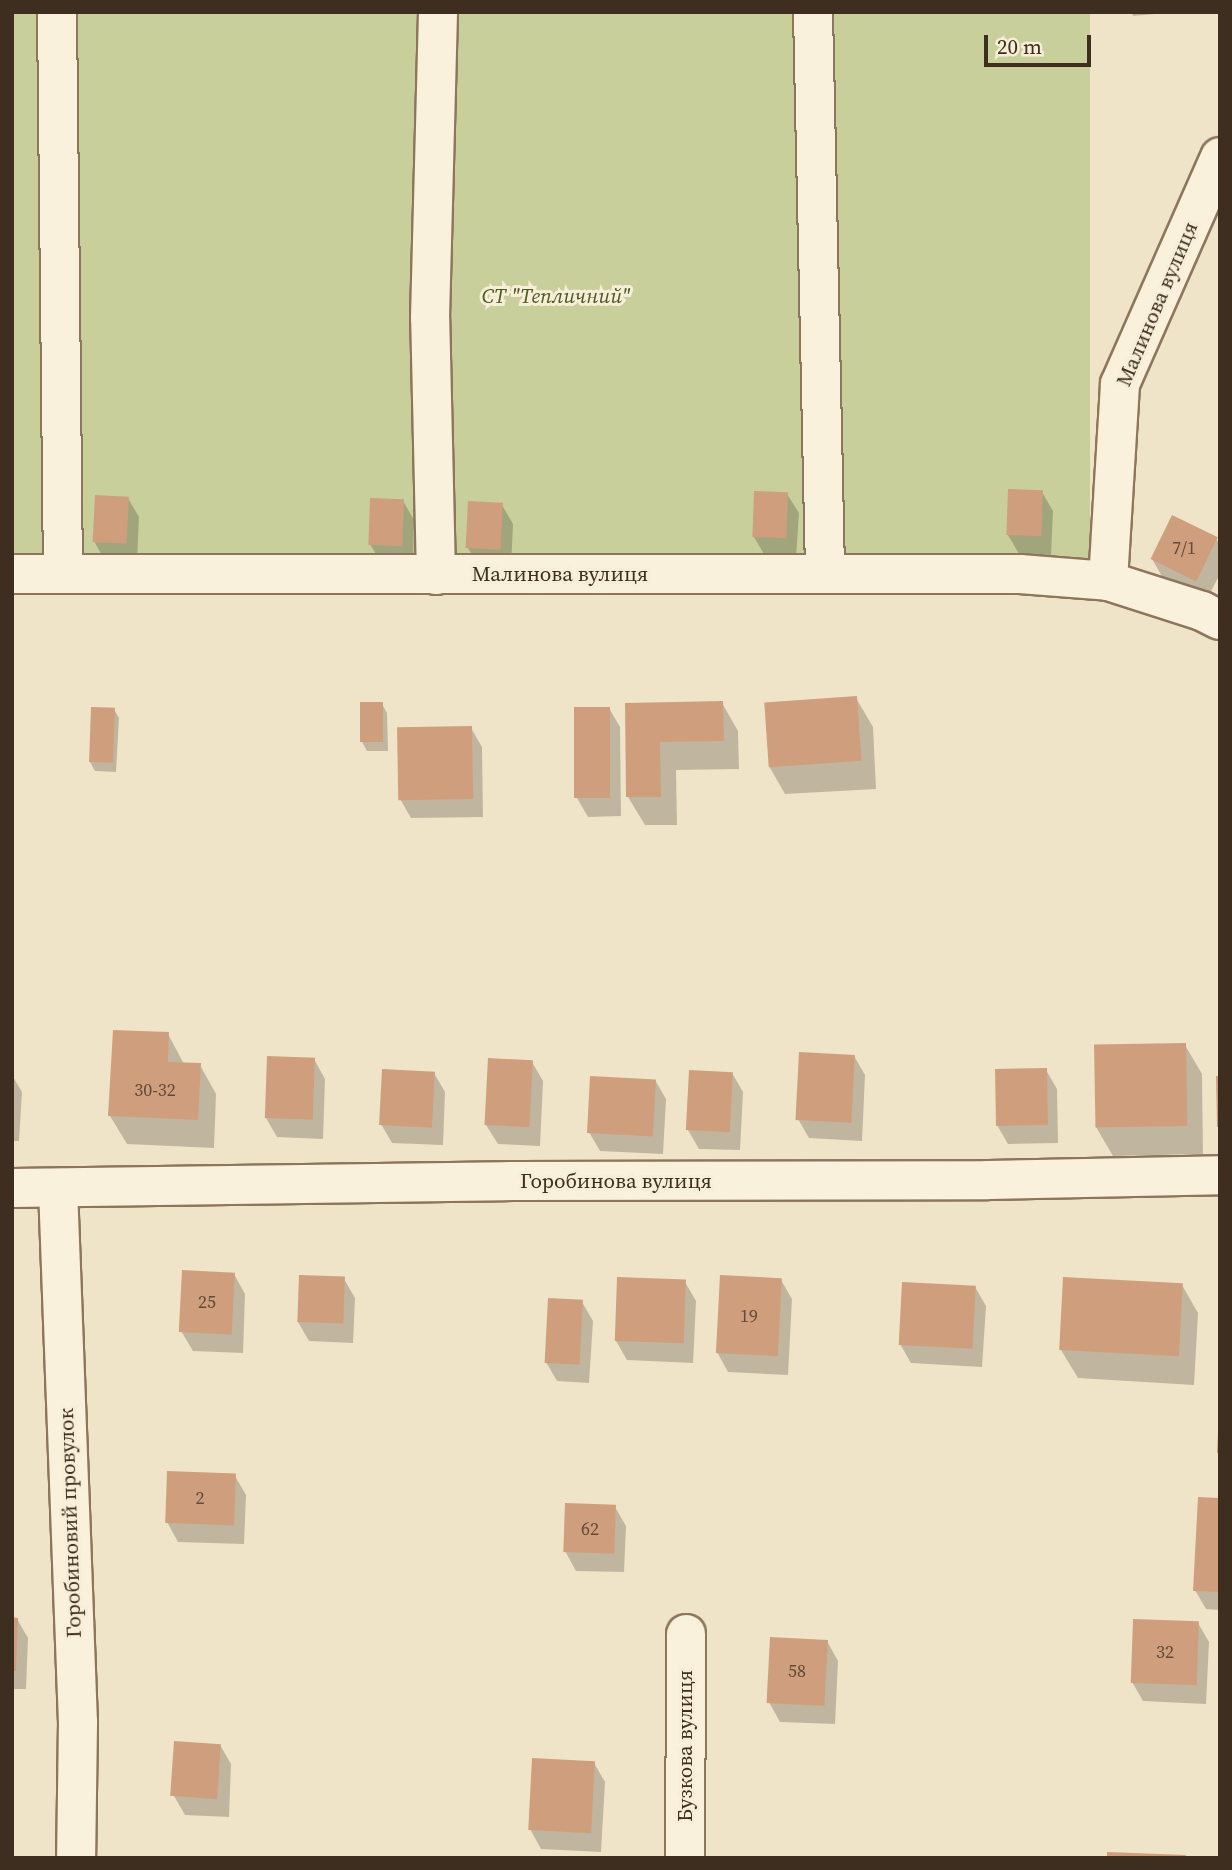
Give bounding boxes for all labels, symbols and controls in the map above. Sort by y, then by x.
scale bar [987,21,1094,65]
text: 20 m [997,32,1042,61]
street label: Малинова вулиця [1111,218,1203,390]
park label: СТ "Тепличний" [482,283,630,309]
house number: 7/1 [1172,537,1196,559]
street label: Малинова вулиця [472,561,648,587]
house number: 30-32 [134,1079,176,1101]
street label: Горобинова вулиця [520,1168,712,1194]
house number: 25 [198,1291,216,1313]
house number: 19 [740,1305,758,1327]
street label: Горобиновий провулок [53,1408,87,1638]
house number: 2 [196,1487,204,1509]
house number: 62 [581,1518,599,1540]
house number: 32 [1156,1641,1174,1663]
house number: 58 [788,1660,806,1682]
street label: Бузкова вулиця [672,1670,698,1822]

